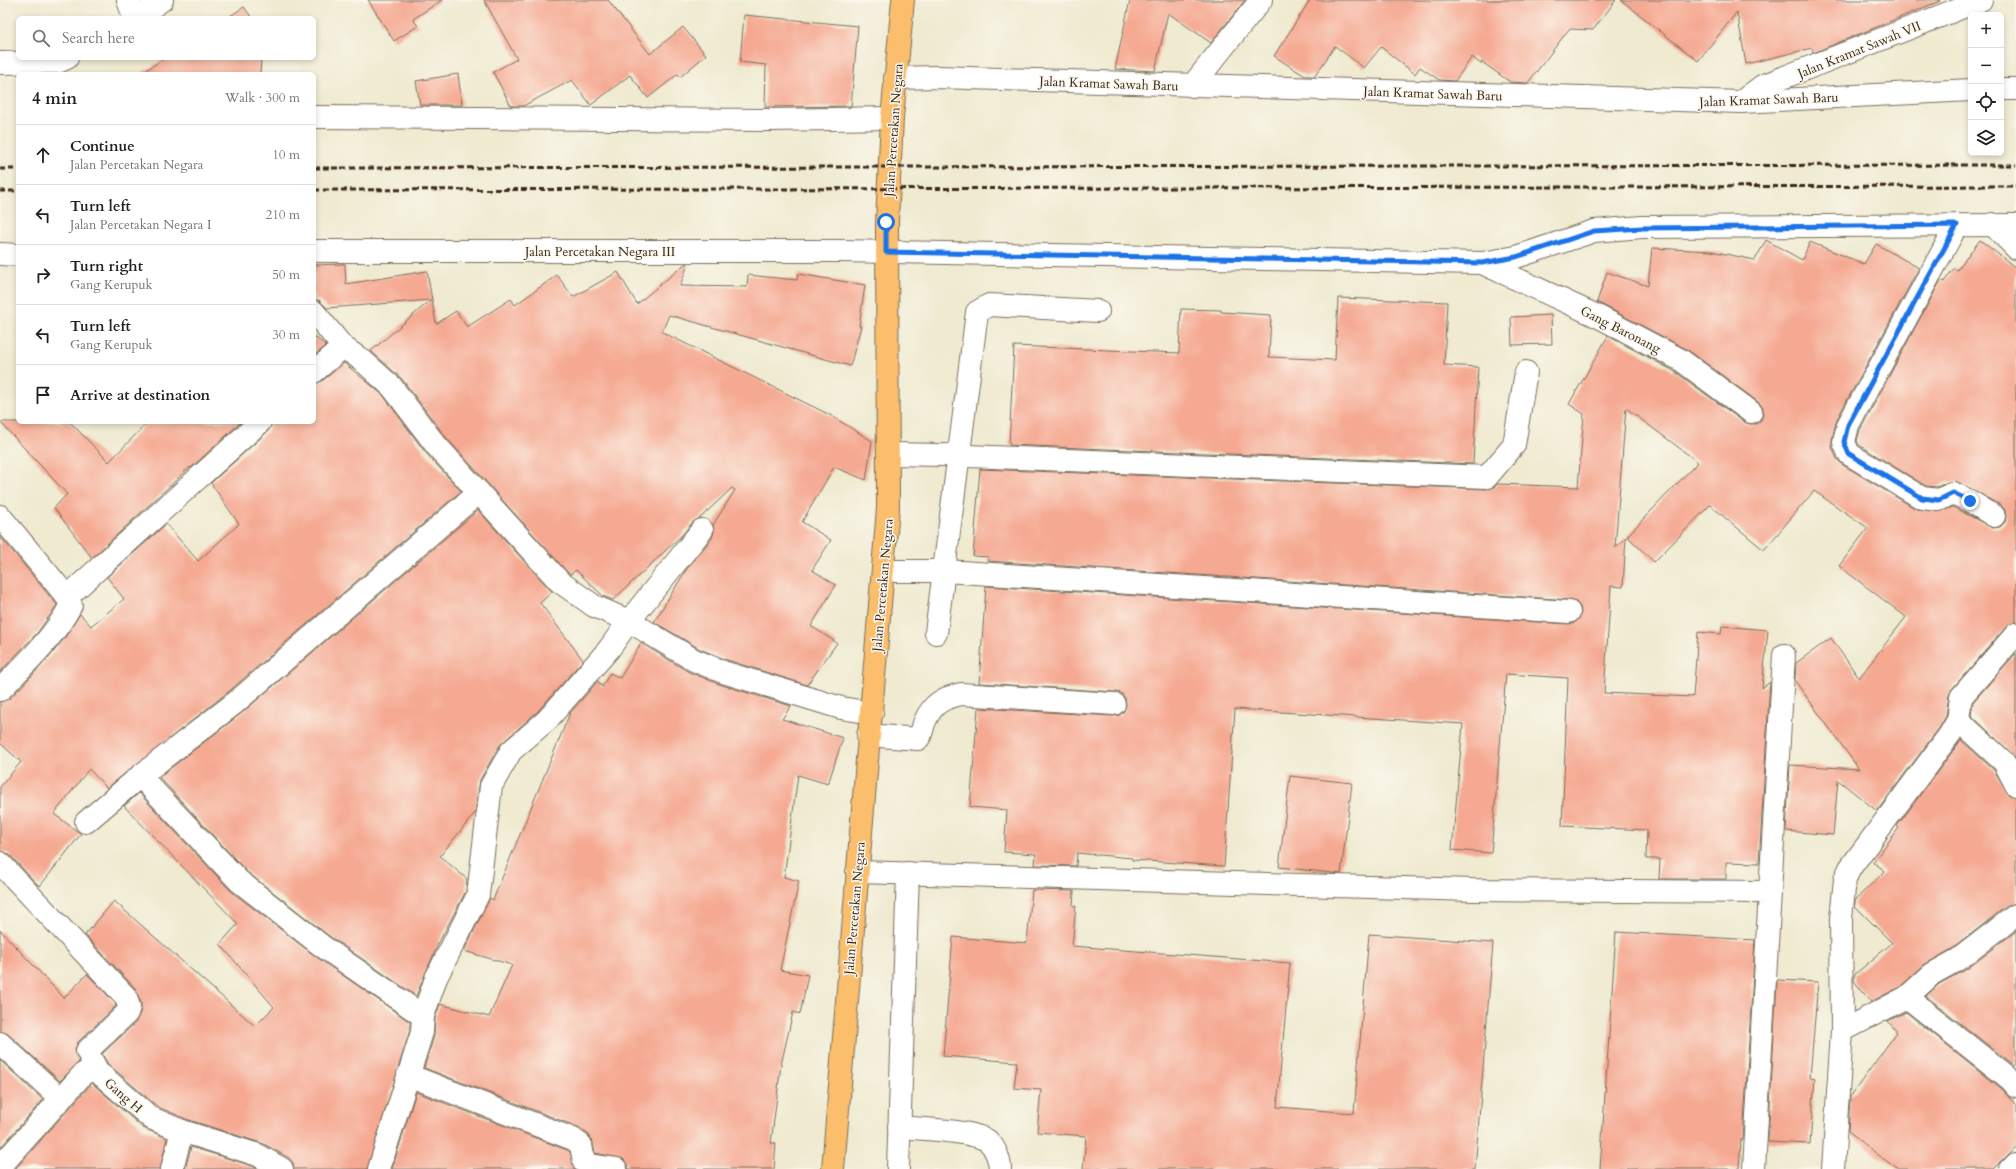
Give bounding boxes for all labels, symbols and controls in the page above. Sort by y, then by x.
map controls [1968,12,2004,156]
button: + [1968,12,2004,48]
search box [16,16,316,60]
street label: Jalan Kramat Sawah VII [1793,17,1924,84]
icon: search [30,27,52,49]
text: Search here [62,28,135,48]
button: − [1968,48,2004,84]
street label: Jalan Percetakan Negara [880,63,908,199]
street label: Jalan Kramat Sawah Baru [1037,73,1179,95]
street label: Jalan Kramat Sawah Baru [1361,83,1503,105]
button: locate [1968,84,2004,120]
text: 4 min [32,87,77,110]
text: Walk · 300 m [225,89,300,107]
street label: Jalan Kramat Sawah Baru [1697,89,1839,111]
button: layers [1968,120,2004,156]
text: Continue [70,136,135,156]
icon: ahead [32,144,54,166]
text: 10 m [272,146,300,164]
text: Jalan Percetakan Negara [70,156,203,174]
text: Turn left [70,196,131,216]
icon: left [32,204,54,226]
text: 210 m [266,206,300,224]
route start [877,213,895,231]
text: Jalan Percetakan Negara I [70,216,211,234]
street label: Jalan Percetakan Negara III [523,243,675,261]
text: Turn right [70,256,143,276]
icon: right [32,264,54,286]
text: 50 m [272,266,300,284]
text: Gang Kerupuk [70,276,153,294]
street label: Gang Baronang [1577,302,1664,358]
text: Turn left [70,316,131,336]
icon: left [32,324,54,346]
text: 30 m [272,326,300,344]
text: Gang Kerupuk [70,336,153,354]
icon: arrive [32,384,54,406]
text: Arrive at destination [70,385,210,405]
route end [1961,492,1979,510]
street label: Jalan Percetakan Negara [868,517,898,654]
street label: Jalan Percetakan Negara [840,840,870,977]
street label: Gang H [100,1074,146,1117]

